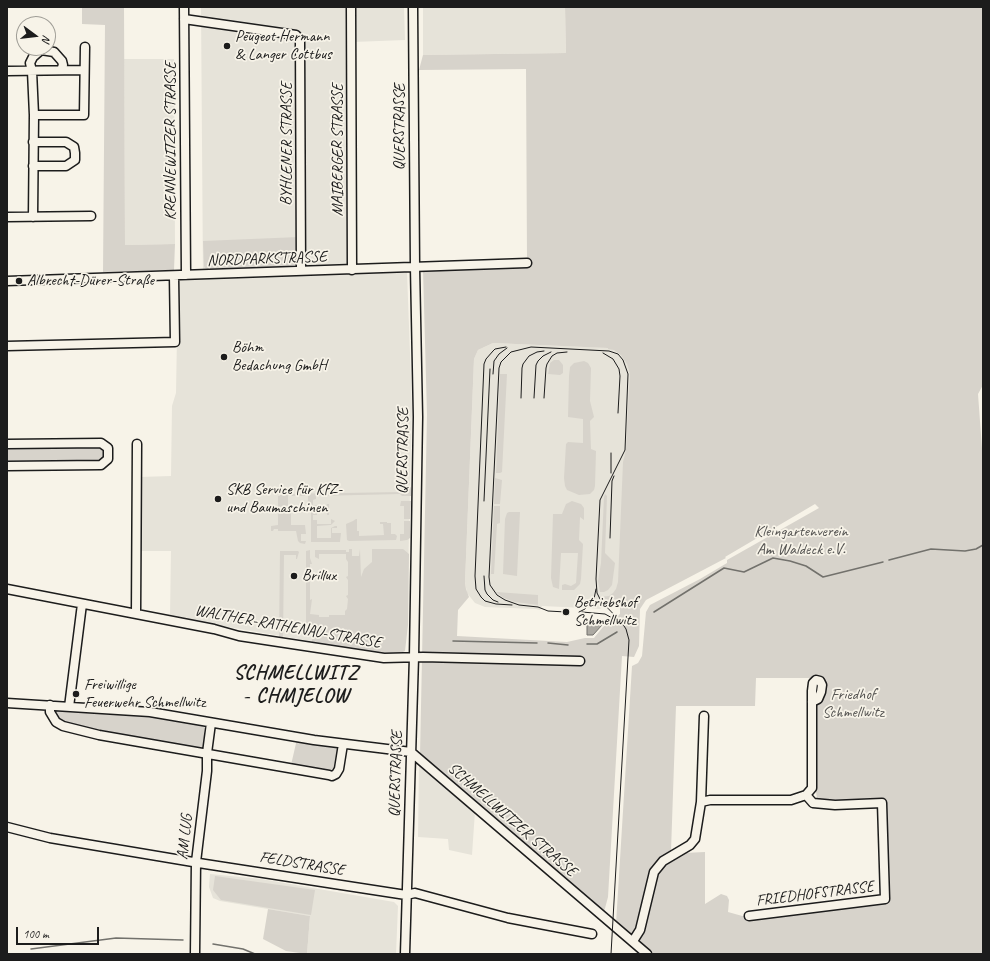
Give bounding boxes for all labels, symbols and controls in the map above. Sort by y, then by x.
north arrow [16,16,56,56]
place label: Peugeot Hermann & Langer Cottbus [235,27,332,65]
text: N [39,34,54,44]
marker: Peugeot Hermann & Langer Cottbus [222,41,232,51]
street label: KRENNEWITZER STRASSE [161,62,181,220]
street label: BYHLENER STRASSE [277,82,297,206]
street label: MAIBERGER STRASSE [328,84,348,216]
street label: QUERSTRASSE [390,84,410,170]
street label: NORDPARKSTRASSE [207,247,327,271]
place label: Albrecht-Dürer-Straße [27,271,154,291]
marker: Albrecht-Dürer-Straße [14,276,24,286]
place label: Böhm Bedachung GmbH [232,338,327,376]
marker: Böhm Bedachung GmbH [219,352,229,362]
street label: QUERSTRASSE [393,408,413,494]
place label: SKB Service für KfZ- und Baumaschinen [226,480,342,518]
marker: SKB Service für KfZ- und Baumaschinen [213,494,223,504]
park label: Kleingartenverein Am Waldeck e.V. [754,522,848,560]
place label: Brillux [302,566,336,586]
marker: Brillux [289,571,299,581]
place label: Betriebshof Schmellwitz [574,593,637,631]
street label: WALTHER-RATHENAU-STRASSE [193,601,383,653]
marker: Betriebshof Schmellwitz [561,607,571,617]
district label: SCHMELLWITZ - CHMJELOW [234,662,358,709]
place label: Freiwillige Feuerwehr Schmellwitz [84,675,205,713]
park label: Friedhof Schmellwitz [822,685,884,723]
marker: Freiwillige Feuerwehr Schmellwitz [71,689,81,699]
street label: QUERSTRASSE [385,730,407,818]
street label: SCHMELLWITZER STRASSE [444,759,580,881]
street label: AM LUG [173,813,197,861]
street label: FELDSTRASSE [258,848,346,880]
street label: FRIEDHOFSTRASSE [755,877,875,911]
scale bar [18,919,101,945]
text: 100 m [23,926,49,942]

